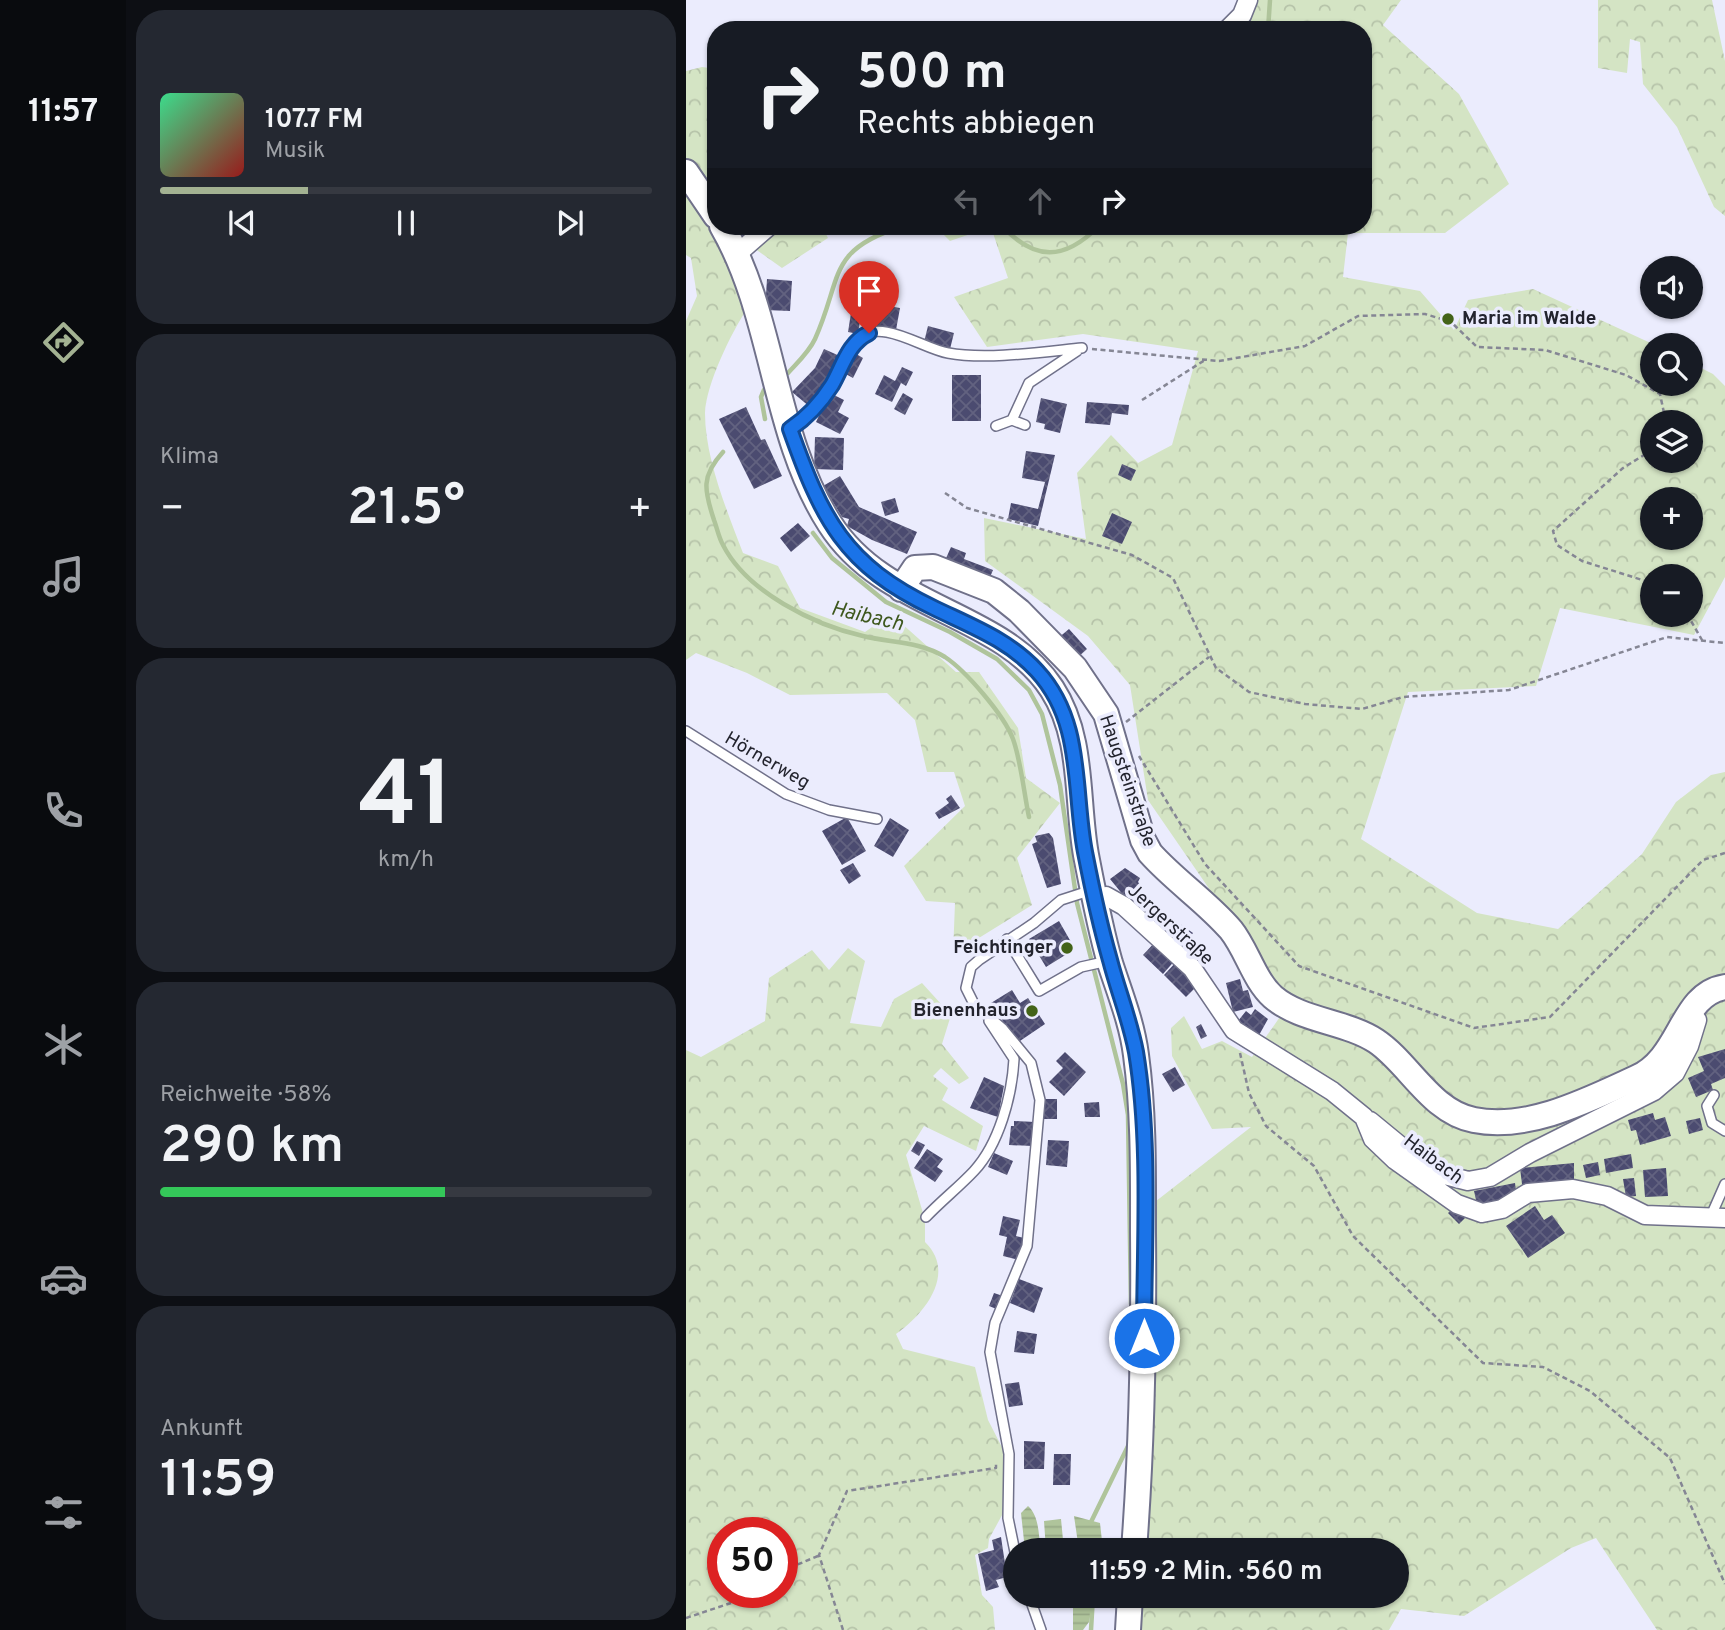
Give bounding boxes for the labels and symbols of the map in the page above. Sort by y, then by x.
pin [839,261,899,333]
place label: Maria im Walde [1462,307,1596,331]
marker: Maria im Walde [1440,311,1456,327]
water label: Haibach [828,596,906,639]
street label: Haugsteinstraße [1093,712,1161,850]
street label: Hörnerweg [720,727,814,795]
street label: Jergerstraße [1122,879,1218,971]
place label: Feichtinger [953,936,1053,960]
marker: Feichtinger [1059,940,1075,956]
place label: Bienenhaus [913,999,1018,1023]
marker: Bienenhaus [1024,1003,1040,1019]
street label: Haibach [1398,1130,1468,1190]
position arrow [1107,1301,1181,1375]
speed limit sign: 50 [707,1517,798,1608]

